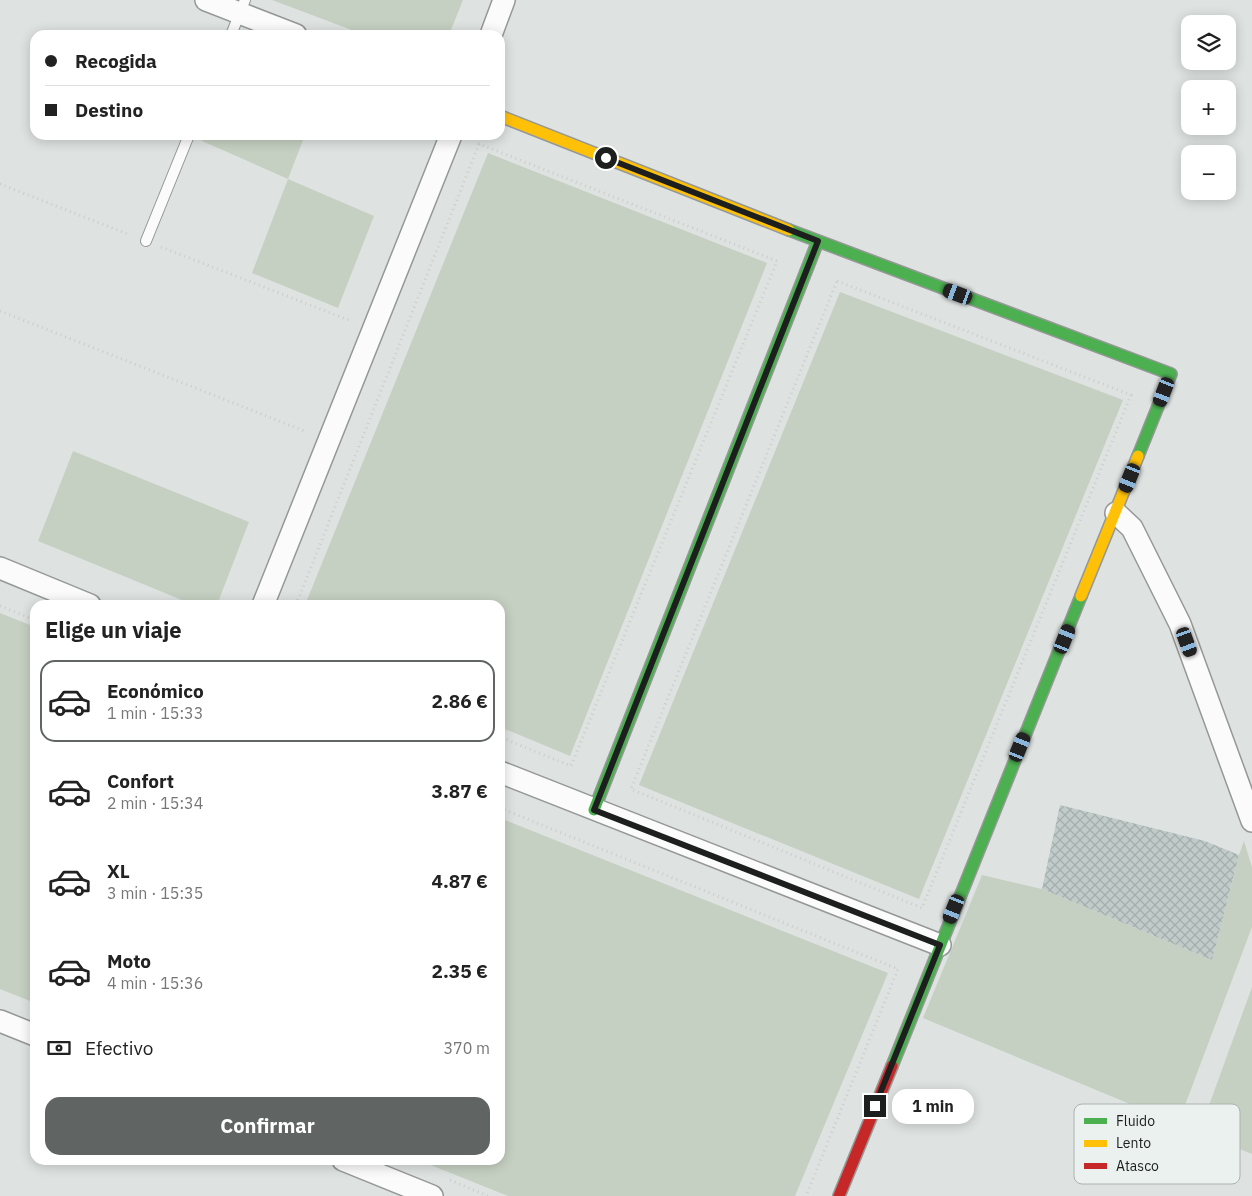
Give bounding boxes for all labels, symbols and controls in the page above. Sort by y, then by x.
map controls [1181,15,1236,200]
button: layers [1181,15,1236,70]
text: Recogida [75,49,157,73]
button: + [1181,80,1236,135]
text: Destino [75,98,143,122]
button: − [1181,145,1236,200]
route start [595,147,617,169]
car [941,282,974,306]
car [1151,375,1176,409]
car [1117,461,1142,495]
text: Elige un viaje [45,615,182,644]
car [1052,622,1077,656]
car [1174,625,1199,659]
icon: car [47,679,92,724]
text: Económico [107,679,204,703]
text: 2.86 € [432,689,488,713]
text: 1 min · 15:33 [107,703,203,723]
car [1007,730,1032,764]
icon: car [47,769,92,814]
text: Confort [107,769,174,793]
text: 3.87 € [432,779,488,803]
text: 2 min · 15:34 [107,793,203,813]
icon: car [47,859,92,904]
text: XL [107,859,130,883]
text: 4.87 € [432,869,488,893]
text: 3 min · 15:35 [107,883,203,903]
car [941,892,966,926]
icon: car [47,949,92,994]
text: Moto [107,949,151,973]
text: 2.35 € [432,959,488,983]
text: 4 min · 15:36 [107,973,203,993]
icon: cash [45,1034,73,1062]
text: Efectivo [85,1036,153,1060]
text: 370 m [443,1038,490,1058]
callout: 1 min [892,1088,975,1124]
route end [864,1095,886,1117]
text: 1 min [912,1096,954,1116]
button: Confirmar [45,1097,490,1155]
legend [1074,1104,1240,1184]
text: Fluido [1116,1112,1155,1130]
text: Lento [1116,1134,1151,1152]
text: Atasco [1116,1157,1159,1175]

